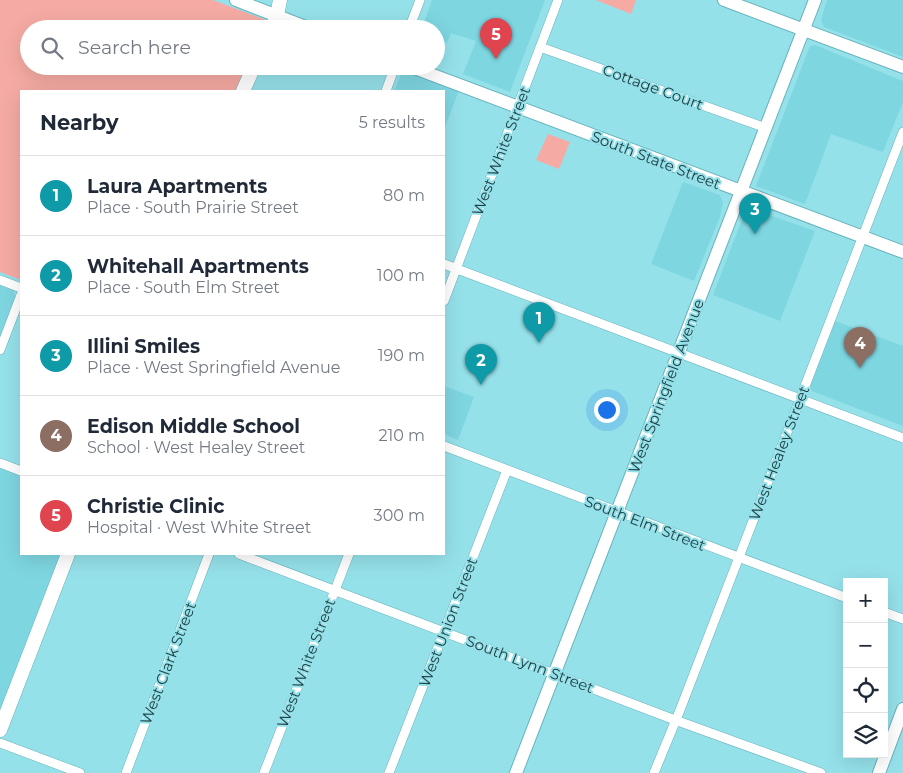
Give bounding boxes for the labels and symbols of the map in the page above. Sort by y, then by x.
pin: 5 [480,18,512,59]
street label: Cottage Court [600,60,706,114]
street label: West White Street [468,84,534,218]
street label: South State Street [589,127,723,193]
pin: 3 [739,193,771,234]
street label: West Springfield Avenue [624,296,708,476]
pin: 1 [523,302,555,343]
pin: 4 [844,327,876,368]
pin: 2 [465,344,497,385]
street label: West Healey Street [745,383,813,523]
your location [594,397,620,423]
street label: South Elm Street [582,491,708,555]
street label: West Union Street [415,555,481,689]
street label: West White Street [273,596,339,730]
street label: West Clark Street [136,599,200,727]
street label: South Lynn Street [463,631,597,697]

